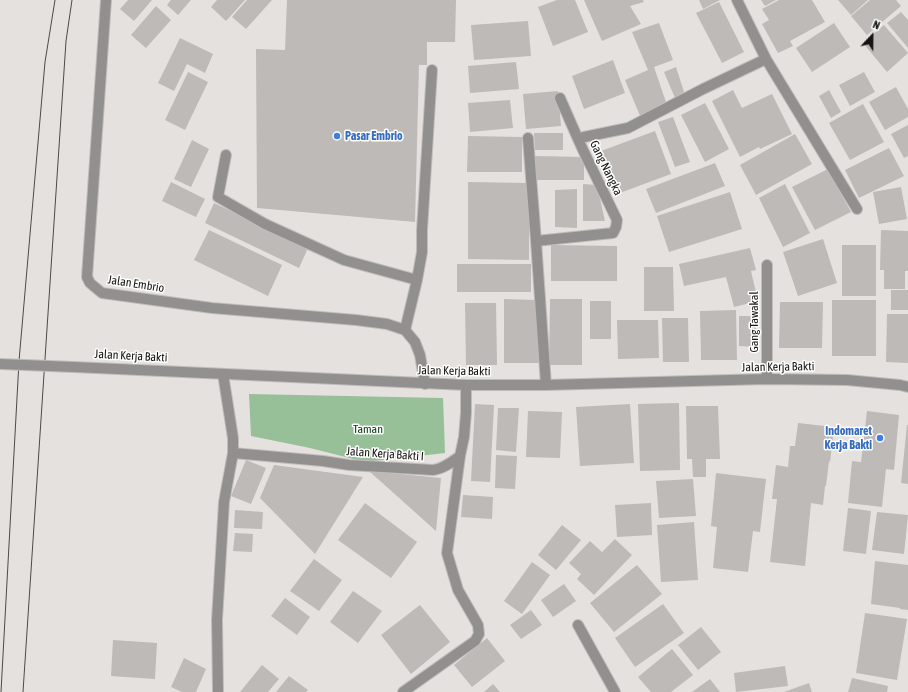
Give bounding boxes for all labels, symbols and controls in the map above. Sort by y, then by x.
north arrow [852,16,892,56]
text: N [871,18,882,32]
place label: Pasar Embrio [345,129,403,143]
marker: Pasar Embrio [332,131,342,141]
street label: Gang Nangka [587,138,625,198]
street label: Jalan Embrio [107,272,165,296]
street label: Gang Tawakal [747,291,761,353]
street label: Jalan Kerja Bakti [94,347,168,365]
street label: Jalan Kerja Bakti [741,359,815,375]
street label: Jalan Kerja Bakti [417,363,491,379]
park label: Taman [353,422,383,436]
place label: Indomaret Kerja Bakti [825,424,872,452]
marker: Indomaret Kerja Bakti [875,433,885,443]
street label: Jalan Kerja Bakti I [346,444,424,464]

